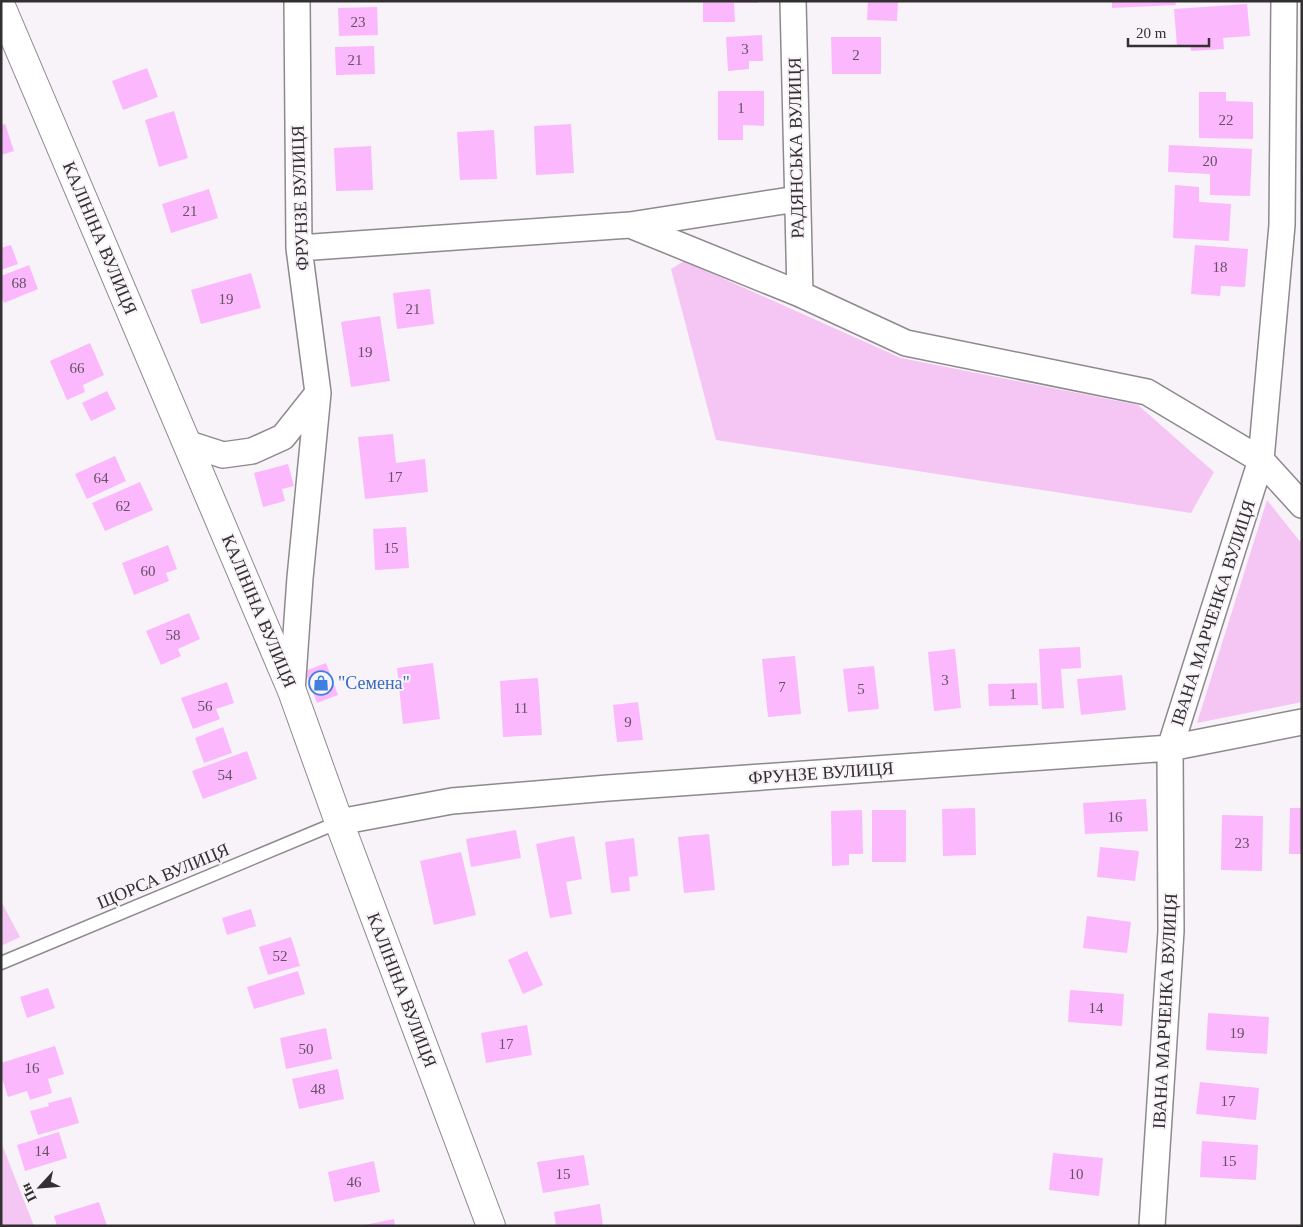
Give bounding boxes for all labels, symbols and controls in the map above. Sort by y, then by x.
house number: 23 [351,14,366,30]
scale bar [1128,15,1209,47]
text: 20 m [1136,25,1167,41]
house number: 3 [741,41,749,57]
house number: 2 [852,47,860,63]
house number: 21 [348,52,363,68]
street label: РАДЯНСЬКА ВУЛИЦЯ [784,57,808,239]
house number: 1 [737,100,745,116]
house number: 22 [1219,112,1234,128]
street label: ФРУНЗЕ ВУЛИЦЯ [287,125,313,271]
house number: 20 [1203,153,1218,169]
street label: КАЛІНІНА ВУЛИЦЯ [59,159,141,317]
house number: 21 [183,203,198,219]
house number: 18 [1213,259,1228,275]
house number: 68 [12,275,27,291]
house number: 19 [219,291,234,307]
house number: 21 [406,301,421,317]
house number: 19 [358,344,373,360]
house number: 66 [70,360,85,376]
house number: 17 [388,469,403,485]
house number: 64 [94,470,109,486]
house number: 62 [116,498,131,514]
street label: ІВАНА МАРЧЕНКА ВУЛИЦЯ [1167,498,1259,728]
street label: КАЛІНІНА ВУЛИЦЯ [218,532,300,690]
house number: 15 [384,540,399,556]
house number: 60 [141,563,156,579]
house number: 58 [166,627,181,643]
shop icon: "Семена" [308,670,334,696]
house number: 3 [941,672,949,688]
place label: "Семена" [338,673,410,693]
house number: 7 [778,679,786,695]
house number: 5 [857,681,865,697]
house number: 1 [1009,686,1017,702]
house number: 56 [198,698,213,714]
house number: 11 [514,700,528,716]
house number: 9 [624,714,632,730]
street label: ФРУНЗЕ ВУЛИЦЯ [748,758,894,788]
house number: 54 [218,767,233,783]
house number: 16 [1108,809,1123,825]
house number: 23 [1235,835,1250,851]
street label: ЩОРСА ВУЛИЦЯ [94,839,232,913]
street label: ІВАНА МАРЧЕНКА ВУЛИЦЯ [1149,893,1181,1129]
street label: КАЛІНІНА ВУЛИЦЯ [363,910,441,1070]
house number: 52 [273,948,288,964]
house number: 14 [1089,1000,1104,1016]
house number: 19 [1230,1025,1245,1041]
house number: 17 [499,1036,514,1052]
house number: 50 [299,1041,314,1057]
house number: 16 [25,1060,40,1076]
house number: 48 [311,1081,326,1097]
house number: 17 [1221,1093,1236,1109]
house number: 14 [35,1143,50,1159]
house number: 15 [1222,1153,1237,1169]
north arrow [15,1162,65,1212]
house number: 15 [556,1166,571,1182]
house number: 10 [1069,1166,1084,1182]
house number: 46 [347,1174,362,1190]
text: Пн [18,1181,40,1204]

